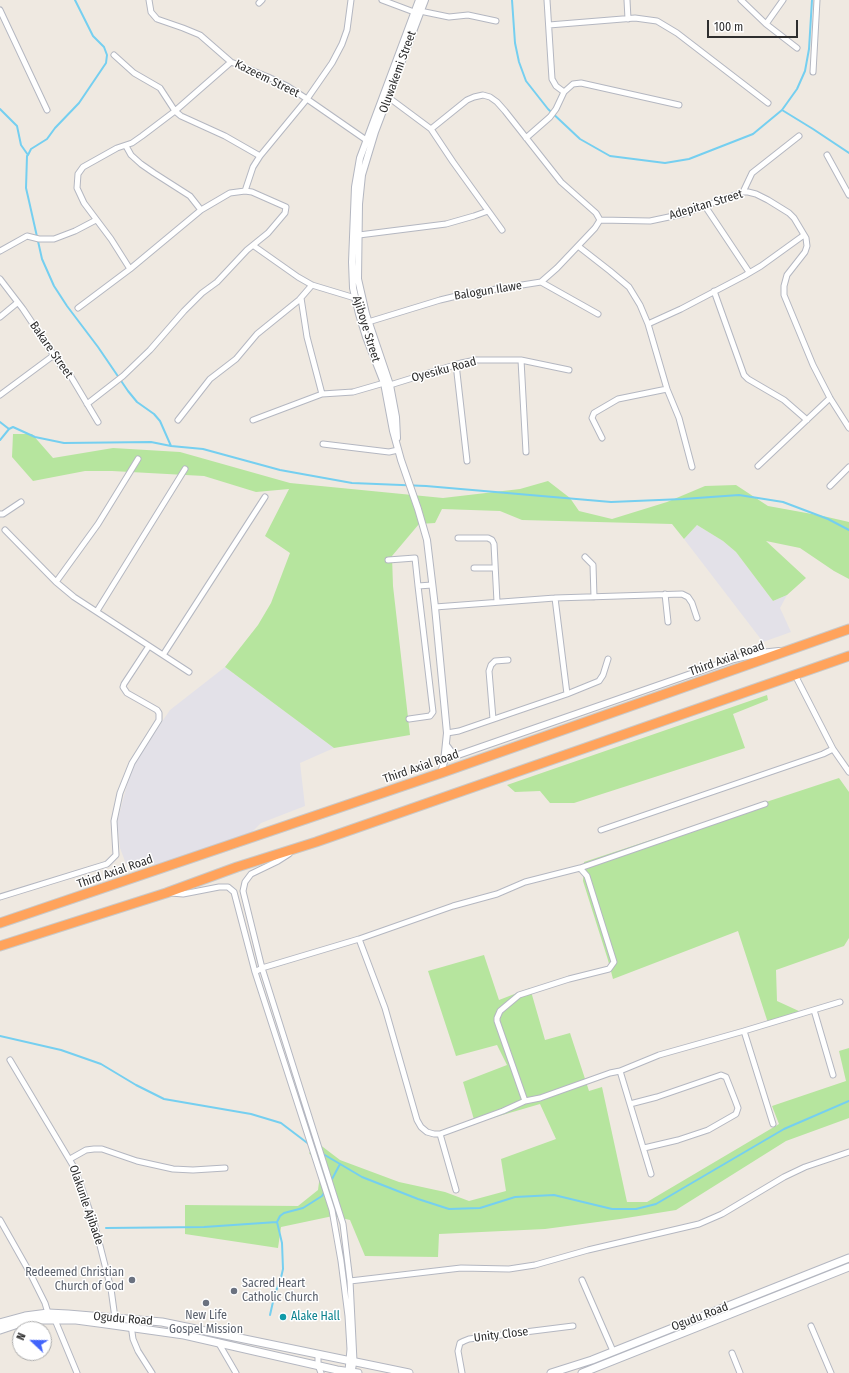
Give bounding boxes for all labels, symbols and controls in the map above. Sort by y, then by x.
scale bar [709,12,800,38]
text: 100 m [714,20,743,34]
street label: Oluwakemi Street [376,29,420,115]
street label: Kazeem Street [232,57,302,101]
street label: Adepitan Street [667,187,745,223]
street label: Balogun Ilawe [453,279,523,303]
street label: Ajiboye Street [349,294,383,364]
street label: Bakare Street [26,319,76,381]
street label: Oyesiku Road [410,354,478,386]
street label: Third Axial Road [687,639,767,679]
street label: Third Axial Road [381,747,461,787]
street label: Third Axial Road [75,852,155,892]
street label: Olakunle Ajibade [66,1163,106,1247]
place label: Redeemed Christian Church of God [25,1266,124,1294]
marker: Redeemed Christian Church of God [127,1275,137,1285]
place label: Sacred Heart Catholic Church [242,1277,318,1305]
marker: Sacred Heart Catholic Church [229,1286,239,1296]
marker: New Life Gospel Mission [201,1298,211,1308]
street label: Ogudu Road [670,1300,730,1334]
street label: Ogudu Road [93,1309,153,1329]
place label: New Life Gospel Mission [169,1309,243,1337]
place label: Alake Hall [291,1310,340,1324]
marker: Alake Hall [278,1312,288,1322]
north arrow [12,1321,52,1361]
street label: Unity Close [473,1325,529,1345]
text: N [14,1331,29,1342]

